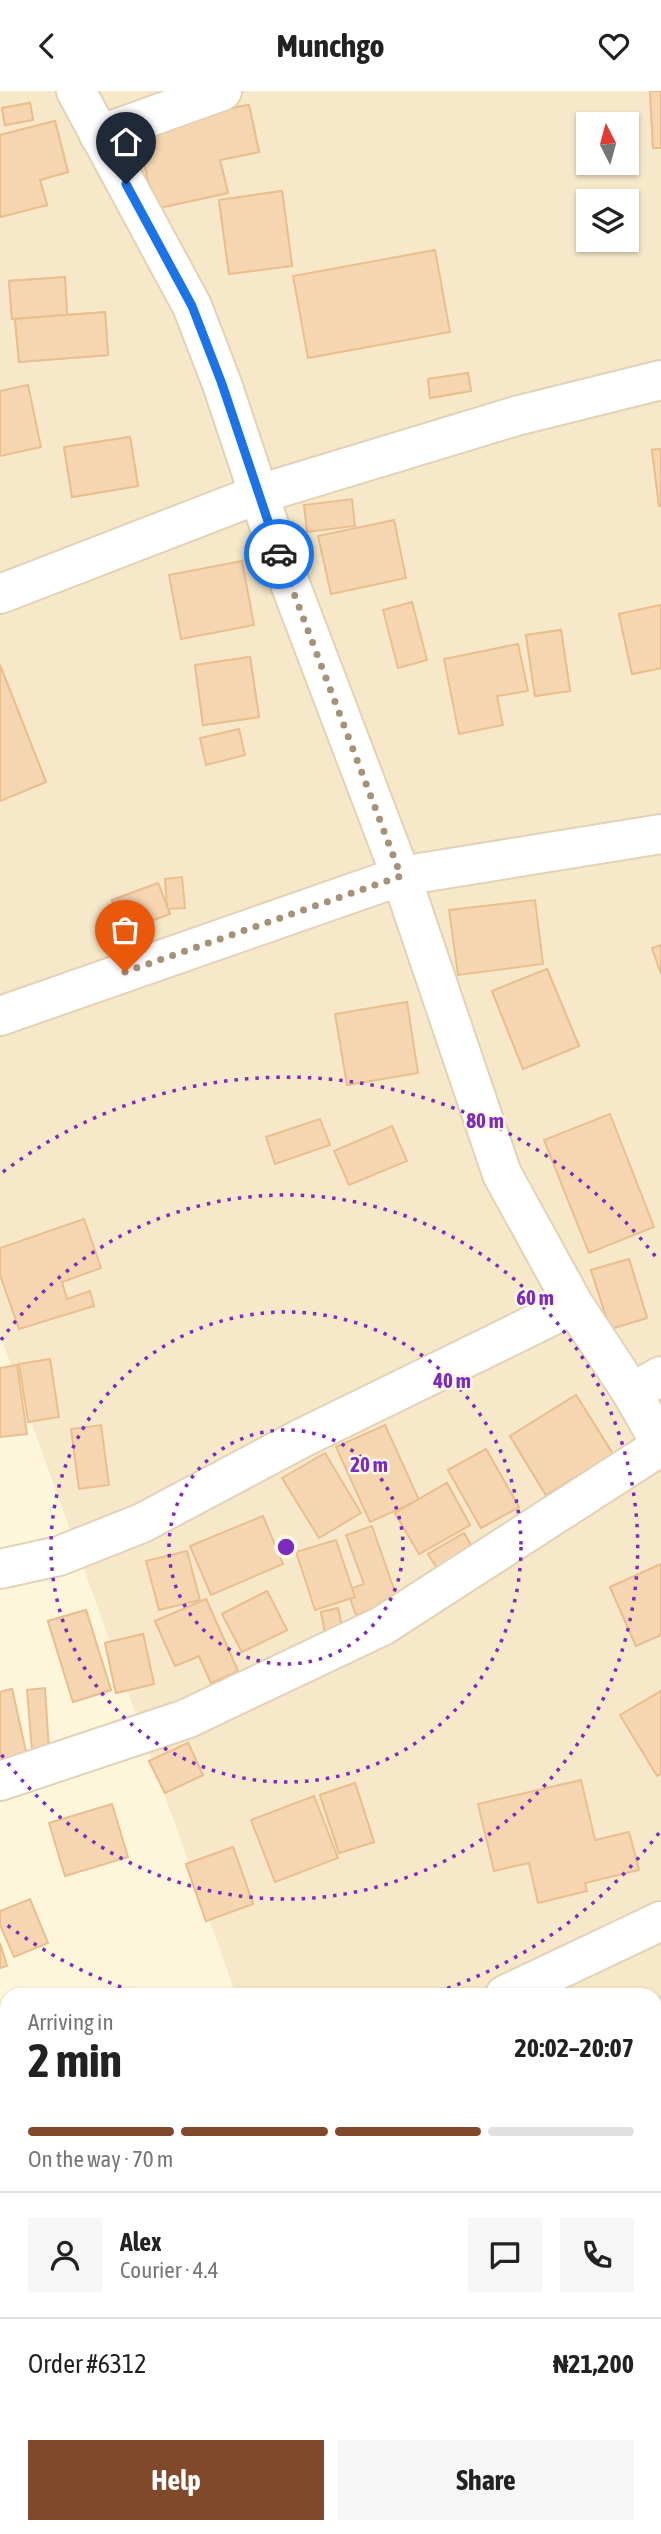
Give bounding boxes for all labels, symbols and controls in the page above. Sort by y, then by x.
icon: back [28,27,66,65]
text: Munchgo [277,27,384,64]
icon: heart [595,27,633,65]
pin [96,112,156,184]
north arrow [576,112,639,175]
map controls [576,112,639,252]
icon: home [107,123,145,161]
button: layers [576,189,639,252]
courier [244,519,314,589]
icon: car [260,535,298,573]
pin [95,900,155,972]
icon: bag [106,911,144,949]
text: 80 m [466,1108,504,1132]
text: 60 m [516,1285,554,1309]
text: 40 m [432,1368,471,1392]
text: 20 m [350,1452,388,1476]
centre of rings [274,1535,298,1559]
text: Arriving in [28,2009,114,2035]
text: 20:02–20:07 [515,2033,634,2063]
text: 2 min [28,2034,122,2087]
text: On the way · 70 m [28,2146,173,2172]
button: person [28,2218,102,2292]
button: chat [468,2218,542,2292]
button: phone [560,2218,634,2292]
text: Alex [120,2227,161,2257]
text: Courier · 4.4 [120,2257,219,2283]
text: Order #6312 [28,2349,147,2379]
text: ₦21,200 [553,2349,634,2379]
button: Help [28,2440,324,2520]
button: Share [338,2440,634,2520]

